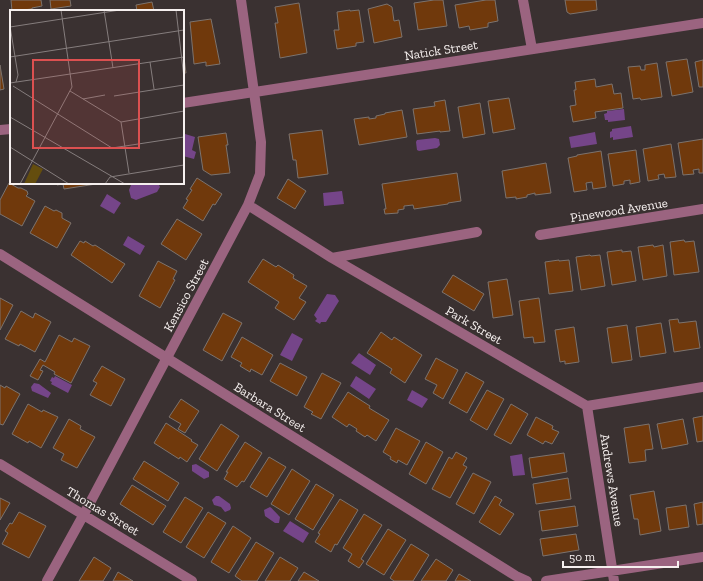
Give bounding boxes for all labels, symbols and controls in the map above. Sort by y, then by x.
inset map [10,10,184,184]
street label: Natick Street [403,37,479,63]
street label: Pinewood Avenue [569,195,669,225]
street label: Kensico Street [160,256,212,334]
street label: Park Street [443,303,505,347]
street label: Barbara Street [231,379,309,435]
street label: Andrews Avenue [597,433,627,527]
street label: Thomas Street [64,483,142,539]
scale bar [563,543,678,569]
text: 50 m [569,550,596,564]

